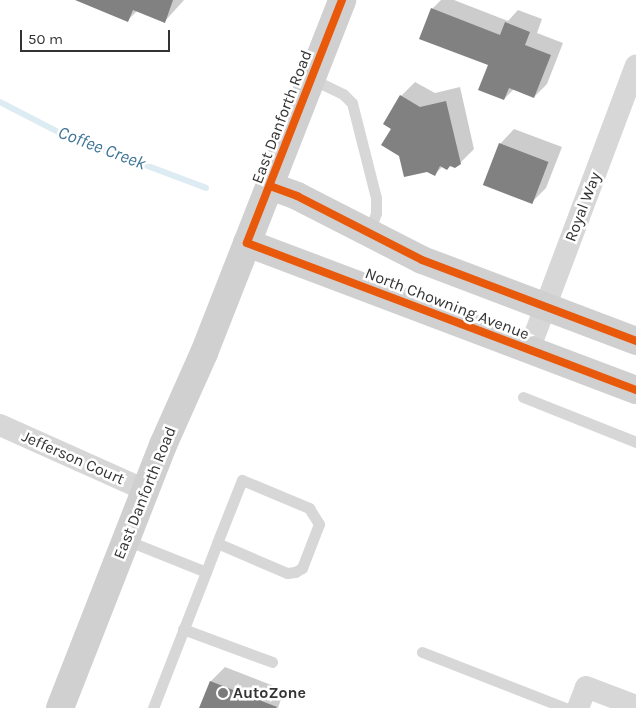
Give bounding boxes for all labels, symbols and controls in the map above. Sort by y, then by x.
scale bar [22,20,172,52]
text: 50 m [28,30,63,48]
street label: East Danforth Road [248,48,316,186]
water label: Coffee Creek [55,121,149,175]
street label: Royal Way [561,169,605,245]
street label: North Chowning Avenue [362,264,532,344]
street label: East Danforth Road [110,424,180,562]
street label: Jefferson Court [19,427,127,489]
place label: AutoZone [233,683,306,703]
marker: AutoZone [217,687,229,699]

